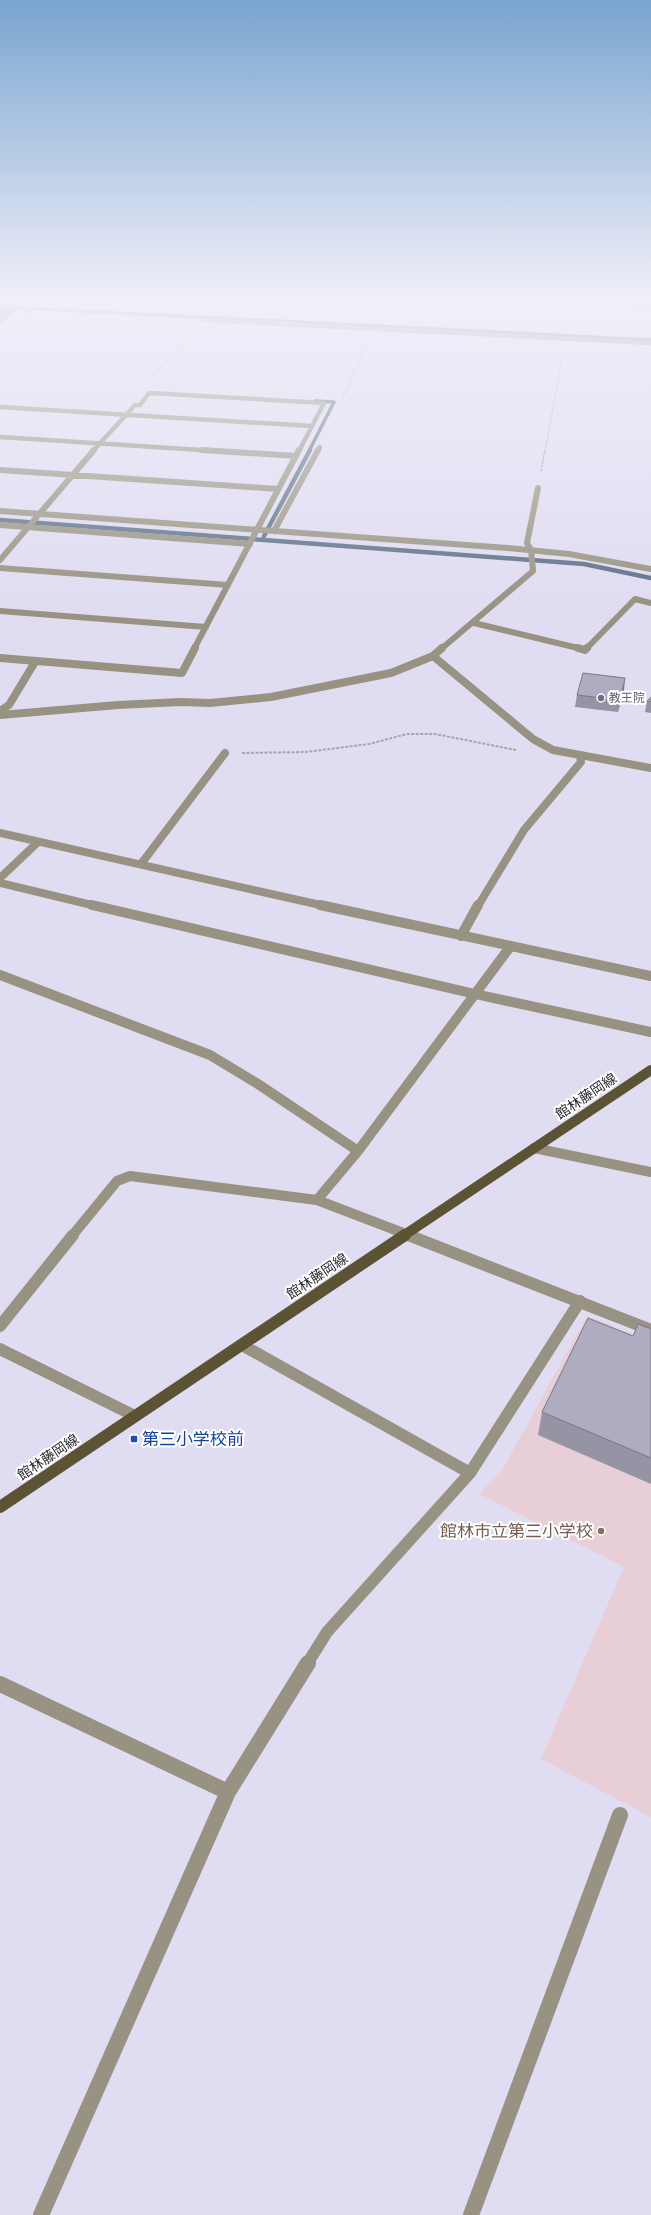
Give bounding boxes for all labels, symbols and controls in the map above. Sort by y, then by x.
place label: 教王院 [609,691,645,705]
marker: 教王院 [596,693,606,703]
street label: 館林藤岡線 [553,1070,620,1123]
street label: 館林藤岡線 [284,1250,351,1303]
place label: 第三小学校前 [142,1429,244,1449]
street label: 館林藤岡線 [15,1431,82,1484]
marker: 第三小学校前 [129,1434,139,1444]
place label: 館林市立第三小学校 [440,1521,593,1541]
marker: 館林市立第三小学校 [596,1526,606,1536]

